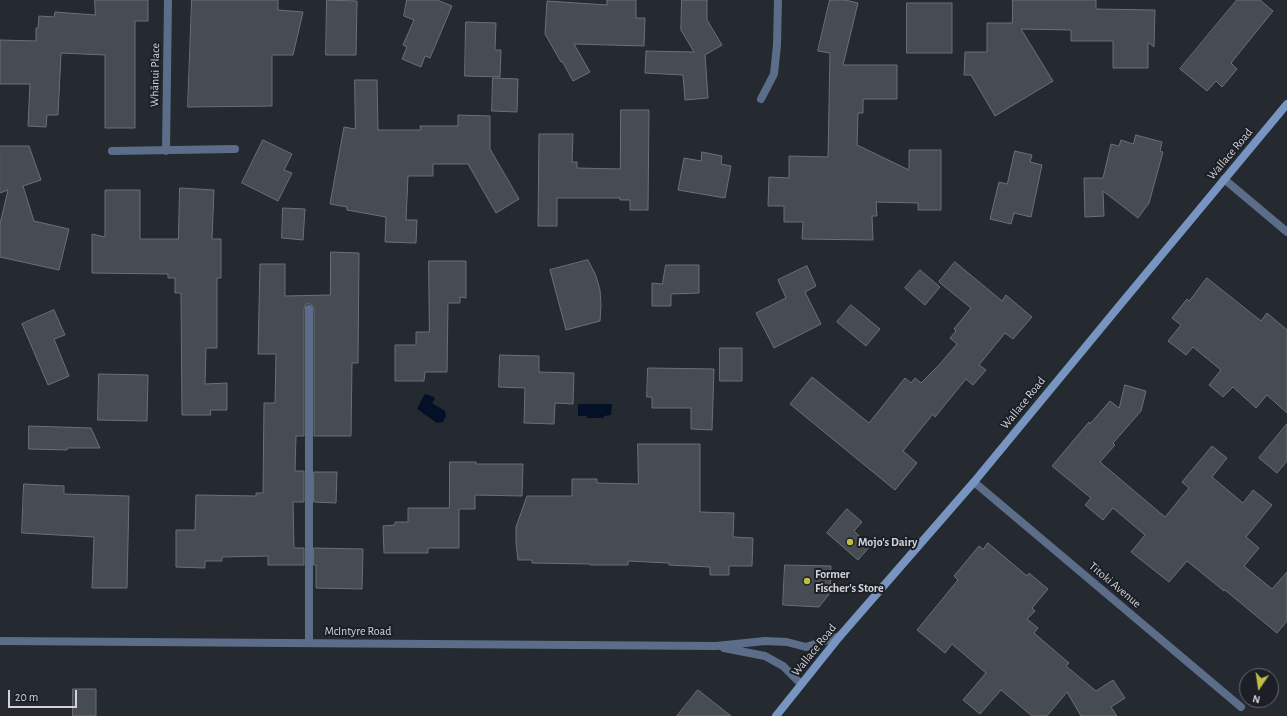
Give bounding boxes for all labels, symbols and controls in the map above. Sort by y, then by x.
street label: Whānui Place [147,43,163,107]
street label: Wallace Road [1204,125,1256,183]
street label: Wallace Road [998,374,1048,432]
place label: Mojo's Dairy [858,535,917,549]
marker: Mojo's Dairy [845,537,855,547]
street label: Titoki Avenue [1086,559,1144,611]
place label: Former Fischer's Store [815,567,884,595]
marker: Former Fischer's Store [802,576,812,586]
street label: Wallace Road [789,621,839,679]
street label: McIntyre Road [325,624,391,638]
north arrow [1239,668,1279,708]
scale bar [10,682,79,708]
text: 20 m [15,691,38,703]
text: N [1251,693,1261,705]

